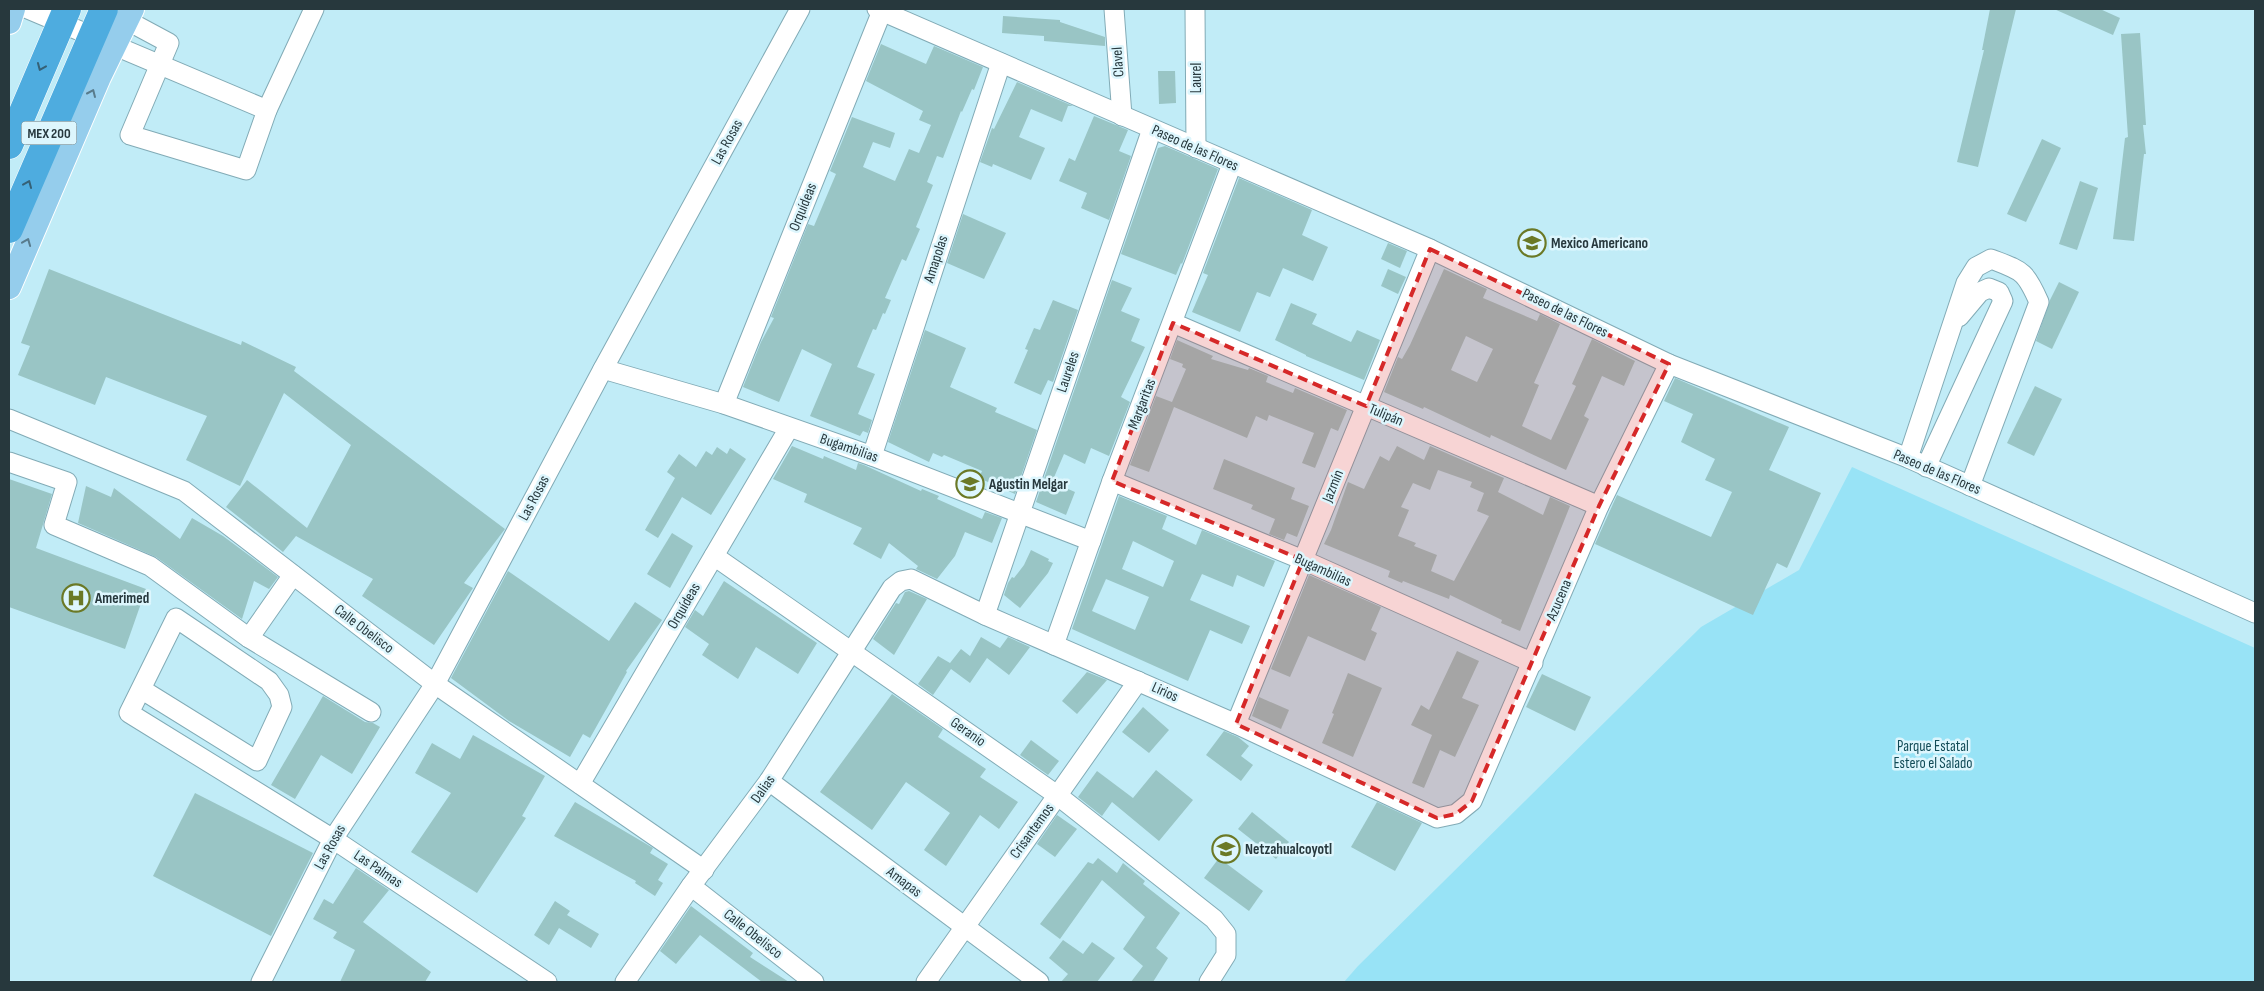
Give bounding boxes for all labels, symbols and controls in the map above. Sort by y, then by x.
street label: Clavel [1107,46,1129,78]
one-way arrow [37,62,48,71]
street label: Laurel [1187,63,1206,93]
one-way arrow [85,89,96,98]
street label: Las Rosas [707,116,747,168]
street label: Paseo de las Flores [1149,120,1241,176]
road number: MEX 200 [22,122,76,144]
one-way arrow [21,180,32,189]
street label: Orquídeas [785,180,821,234]
school or university icon: Mexico Americano [1517,228,1547,258]
street label: Amapolas [919,233,953,286]
place label: Mexico Americano [1551,234,1648,253]
one-way arrow [21,238,32,247]
street label: Paseo de las Flores [1519,284,1611,342]
street label: Laureles [1052,349,1084,395]
street label: Margaritas [1124,376,1160,432]
street label: Tulipán [1366,399,1406,431]
street label: Bugambilias [817,429,881,467]
street label: Paseo de las Flores [1890,445,1984,499]
street label: Jazmín [1318,467,1348,506]
school or university icon: Agustin Melgar [955,469,985,499]
street label: Las Rosas [514,472,554,524]
place label: Agustin Melgar [988,475,1068,494]
street label: Bugambilias [1292,549,1354,591]
street label: Azucena [1542,577,1576,624]
street label: Orquídeas [663,580,705,632]
hospital icon: Amerimed [61,583,91,613]
place label: Amerimed [94,589,149,608]
street label: Calle Obelisco [330,600,398,658]
street label: Lirios [1149,678,1181,706]
street label: Geranio [947,713,989,751]
park label: Parque Estatal Estero el Salado [1893,737,1973,773]
street label: Dalias [747,771,779,807]
street label: Crisantemos [1006,800,1058,862]
street label: Las Rosas [310,821,350,873]
school or university icon: Netzahualcoyotl [1211,834,1241,864]
place label: Netzahualcoyotl [1245,840,1332,859]
street label: Las Palmas [350,846,406,892]
street label: Amapas [882,862,925,901]
street label: Calle Obelisco [720,905,786,963]

